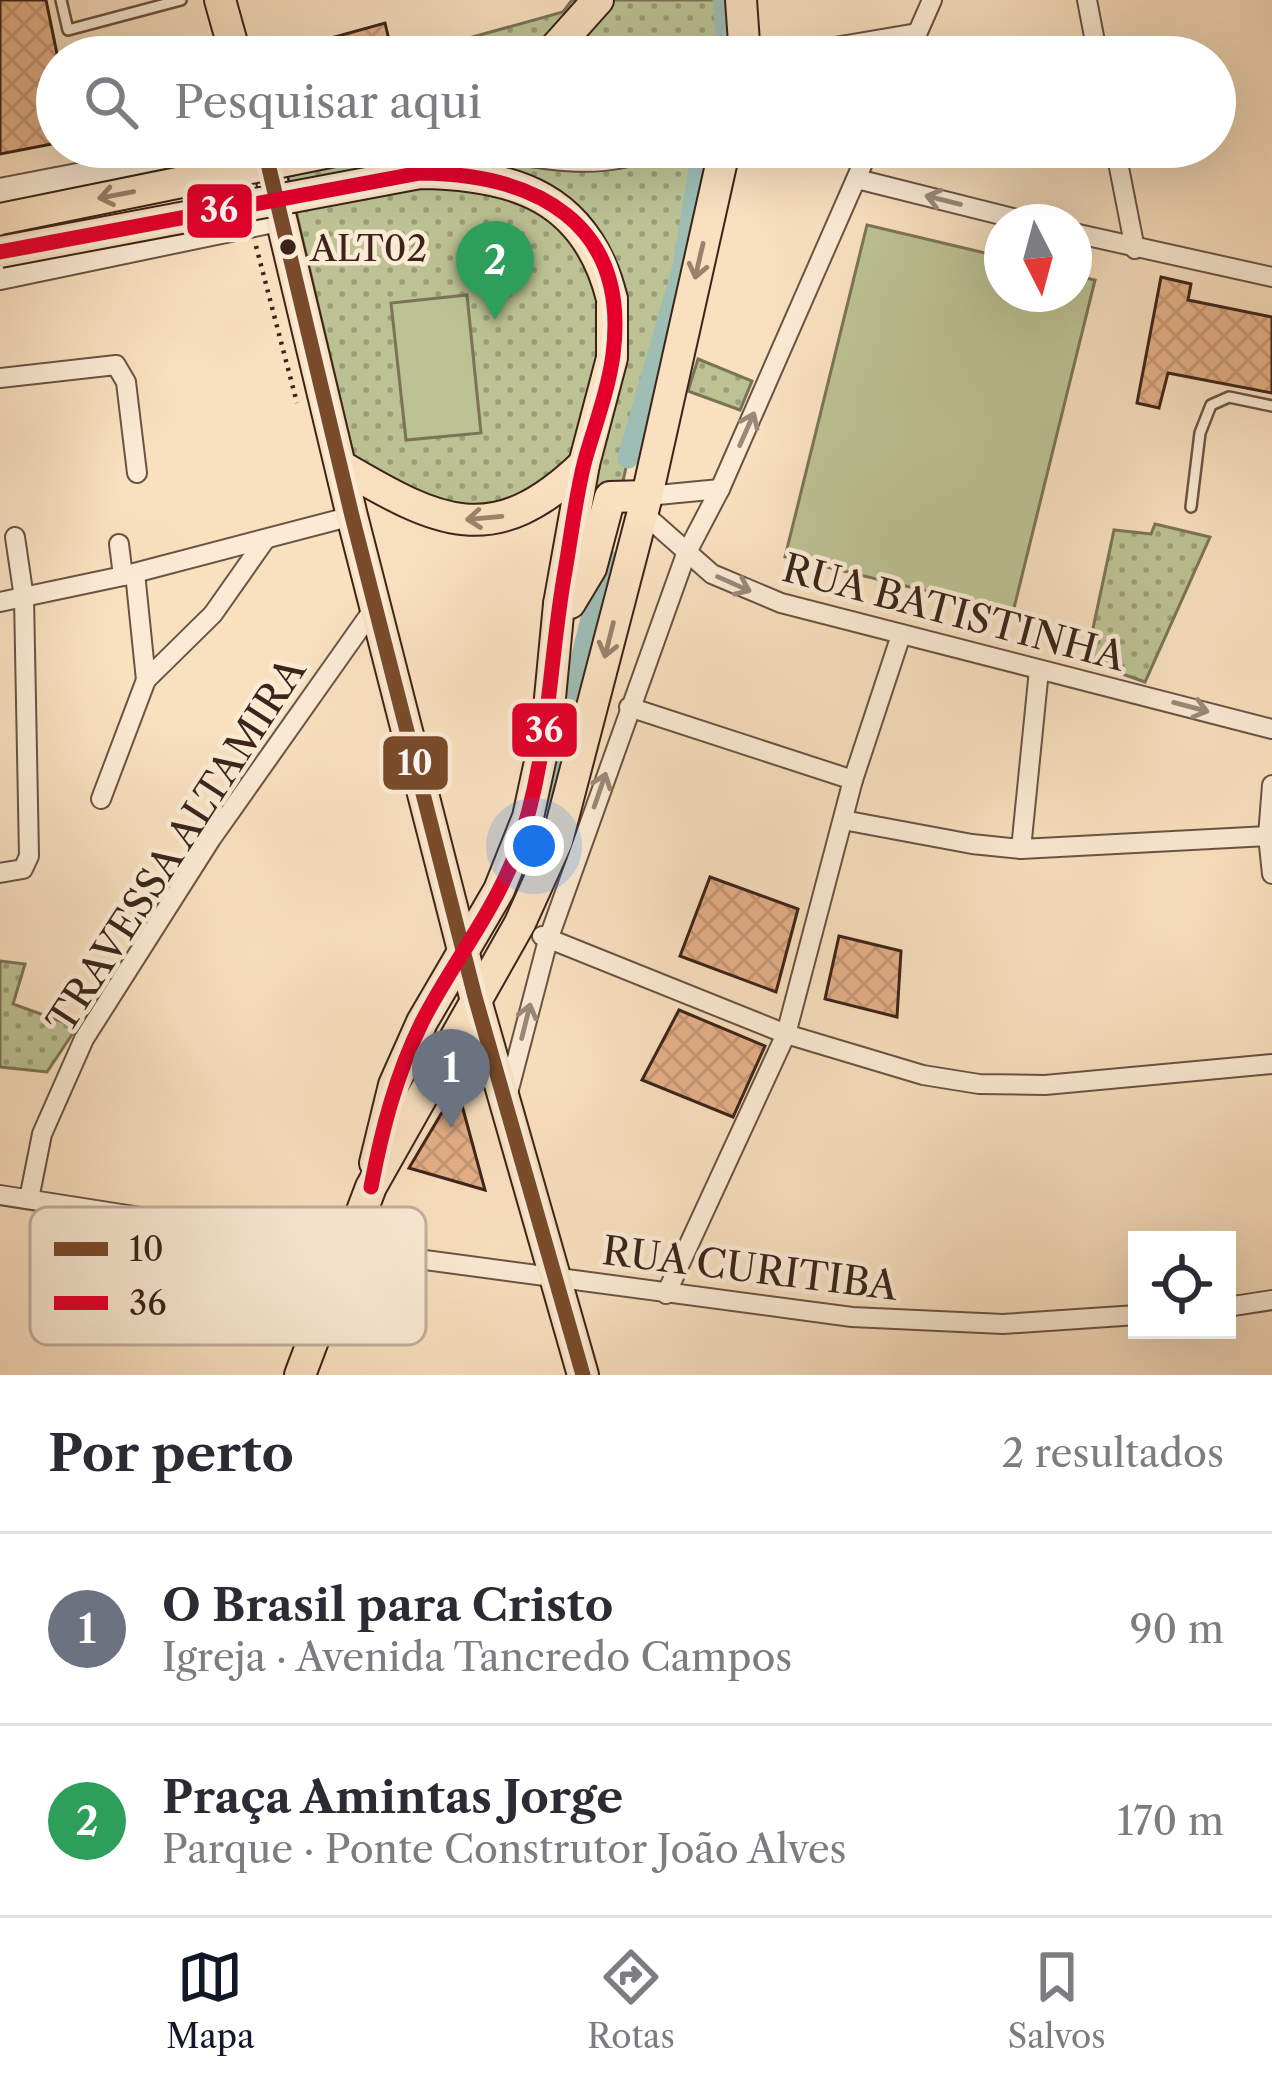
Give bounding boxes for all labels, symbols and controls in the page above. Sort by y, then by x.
search box [36,36,1236,168]
icon: search [78,69,144,135]
text: Pesquisar aqui [174,74,482,130]
line badge: 36 [185,182,254,240]
one-way arrow [97,185,136,207]
one-way arrow [924,188,962,210]
text: 36 [200,190,238,231]
north arrow [984,204,1092,312]
pin: 2 [456,221,534,320]
place label: ALT02 [309,226,427,270]
marker: ALT02 [277,236,299,258]
one-way arrow [686,241,709,279]
one-way arrow [737,412,759,448]
one-way arrow [465,507,504,530]
street label: RUA BATISTINHA [777,543,1132,681]
one-way arrow [715,575,751,597]
one-way arrow [597,621,619,659]
street label: TRAVESSA ALTAMIRA [37,647,316,1042]
one-way arrow [1172,697,1210,719]
line badge: 36 [510,701,579,759]
text: 36 [525,710,563,751]
line badge: 10 [381,734,450,792]
text: 10 [397,743,433,784]
one-way arrow [591,772,612,809]
your location [504,816,564,876]
one-way arrow [516,1002,538,1040]
pin: 1 [412,1029,490,1128]
legend [30,1207,426,1345]
street label: RUA CURITIBA [600,1226,901,1310]
text: 10 [129,1229,164,1270]
map controls [1128,1231,1236,1339]
button: locate [1128,1231,1236,1339]
text: 36 [129,1283,167,1324]
text: Por perto [48,1422,294,1484]
text: 2 resultados [1002,1429,1224,1477]
text: O Brasil para Cristo [162,1577,613,1633]
text: 1 [78,1605,96,1653]
text: 90 m [1130,1605,1224,1653]
text: Igreja · Avenida Tancredo Campos [162,1633,792,1681]
text: Praça Amintas Jorge [162,1769,623,1825]
text: 2 [75,1797,99,1845]
text: 170 m [1117,1797,1224,1845]
text: Parque · Ponte Construtor João Alves [162,1825,847,1873]
tab: Mapa [166,1944,255,2057]
tab: Rotas [587,1944,675,2057]
tab: Salvos [1008,1944,1106,2057]

